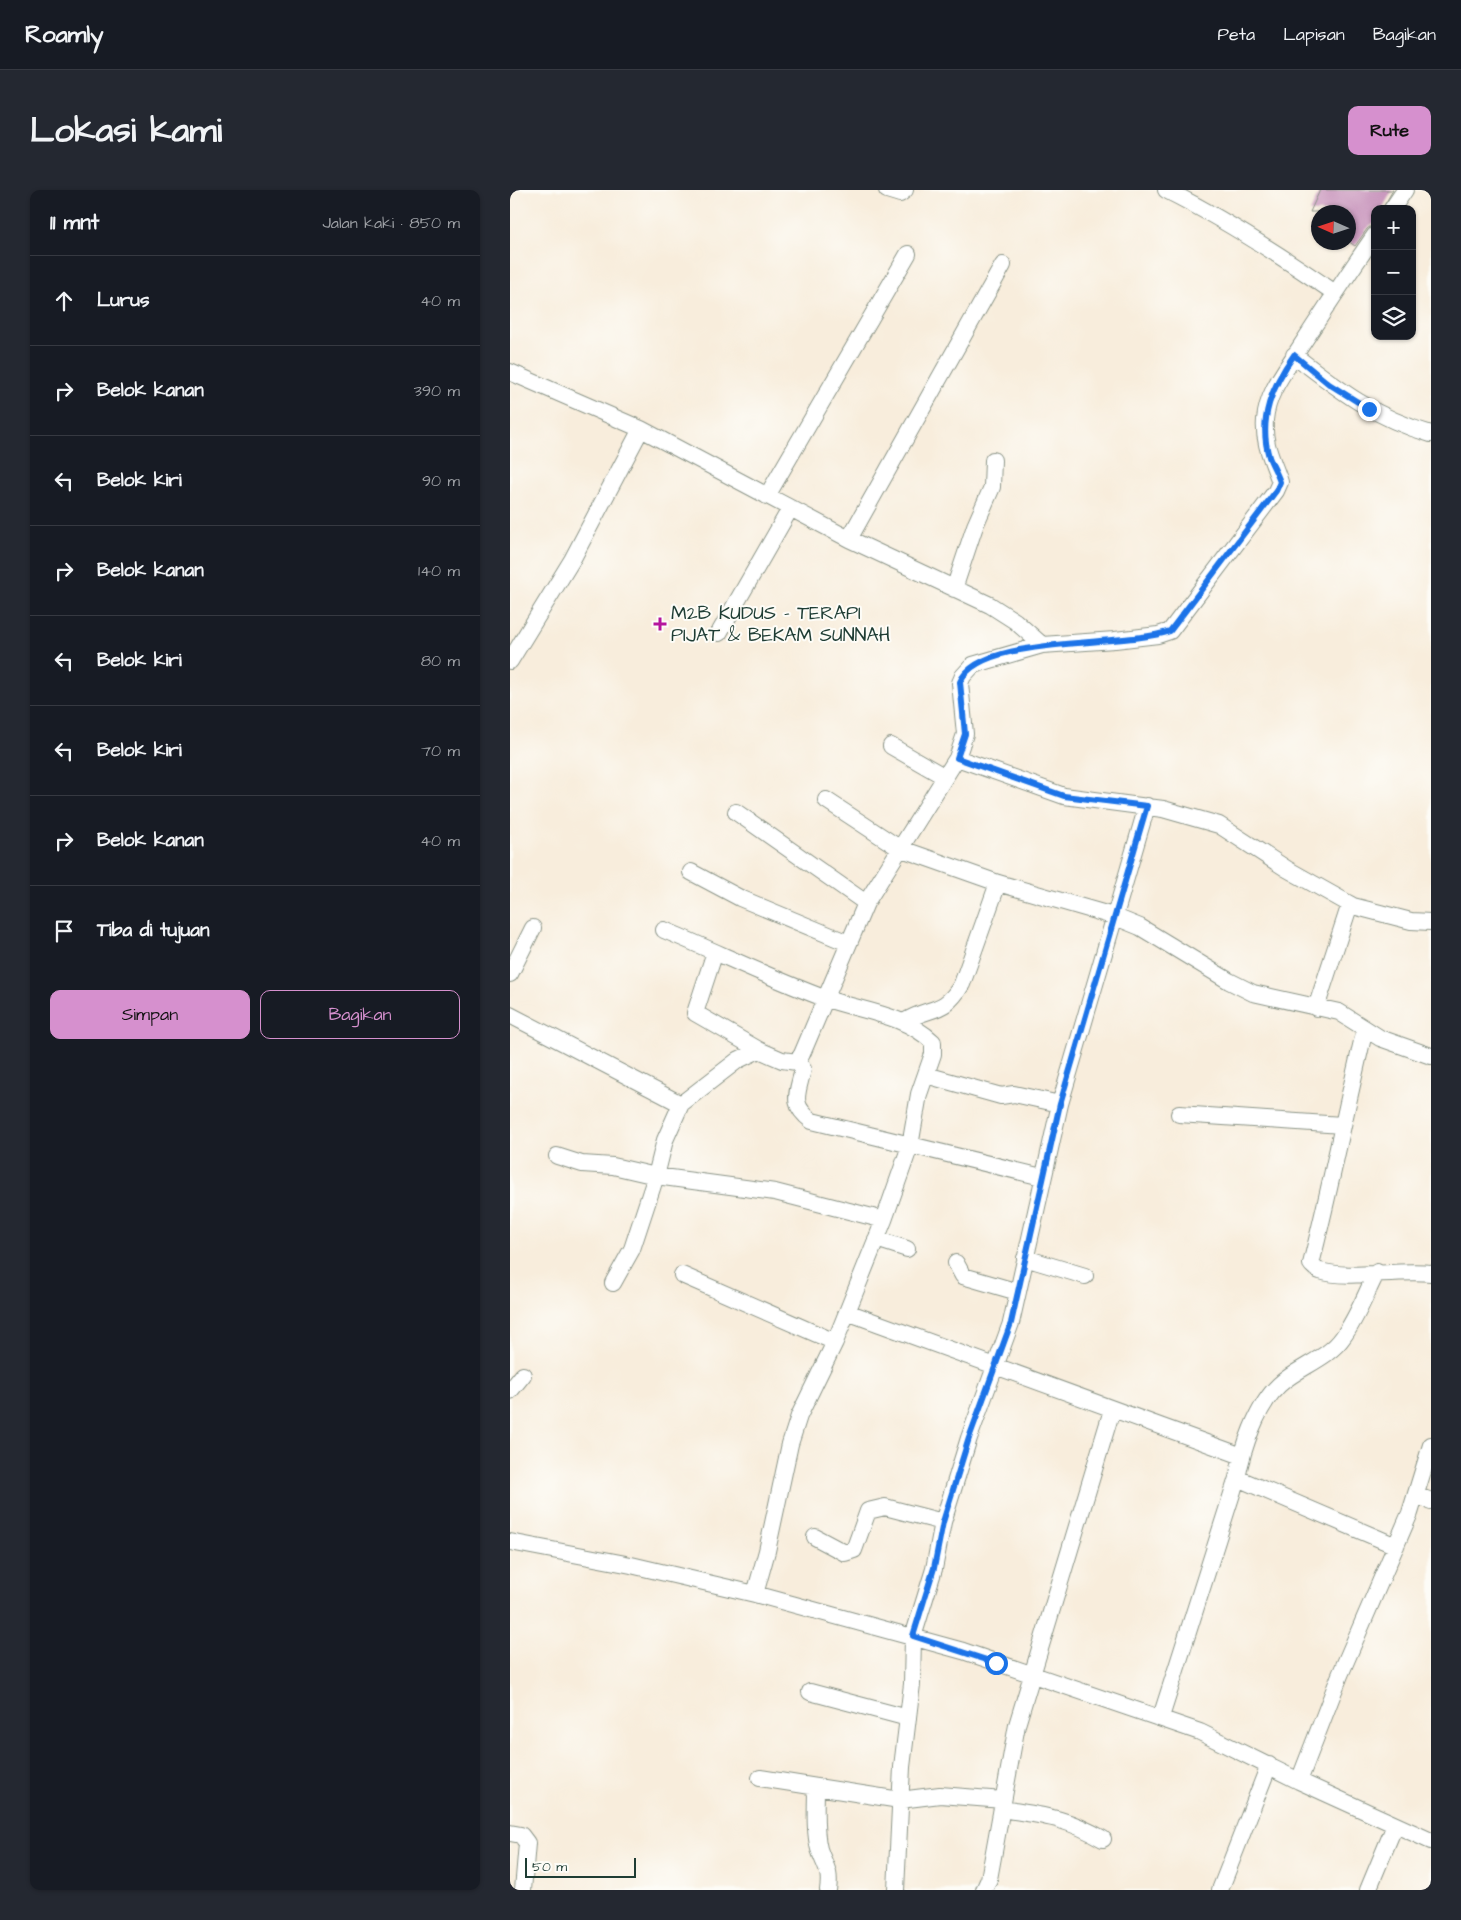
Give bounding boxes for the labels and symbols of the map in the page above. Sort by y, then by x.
north arrow [1311,205,1356,250]
route end [1358,398,1381,421]
place label: M2B KUDUS - TERAPI PIJAT & BEKAM SUNNAH [671,600,890,649]
marker: M2B KUDUS - TERAPI PIJAT & BEKAM SUNNAH [653,617,667,631]
route start [985,1652,1008,1675]
scale bar [525,1855,636,1878]

